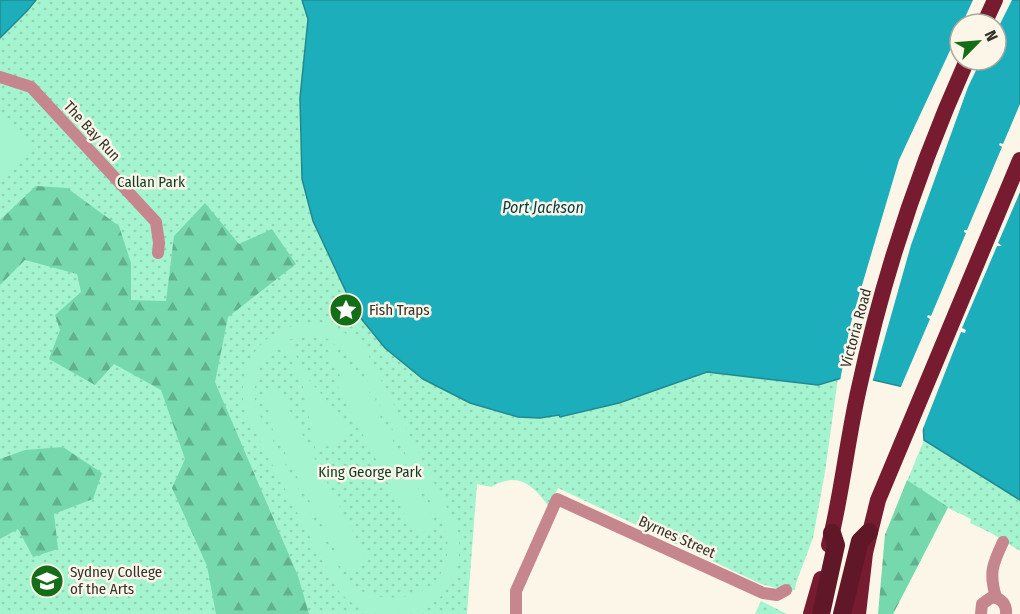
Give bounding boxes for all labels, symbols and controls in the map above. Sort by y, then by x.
north arrow [948,12,1008,72]
text: N [981,28,1002,44]
street label: The Bay Run [60,97,124,165]
park label: Callan Park [117,173,185,191]
water label: Port Jackson [502,198,584,217]
street label: Victoria Road [837,286,875,370]
place icon: Fish Traps [328,292,364,328]
place label: Fish Traps [369,301,430,319]
park label: King George Park [318,463,422,481]
street label: Byrnes Street [636,512,718,562]
school or university icon: Sydney College of the Arts [29,563,65,599]
place label: Sydney College of the Arts [70,563,162,598]

